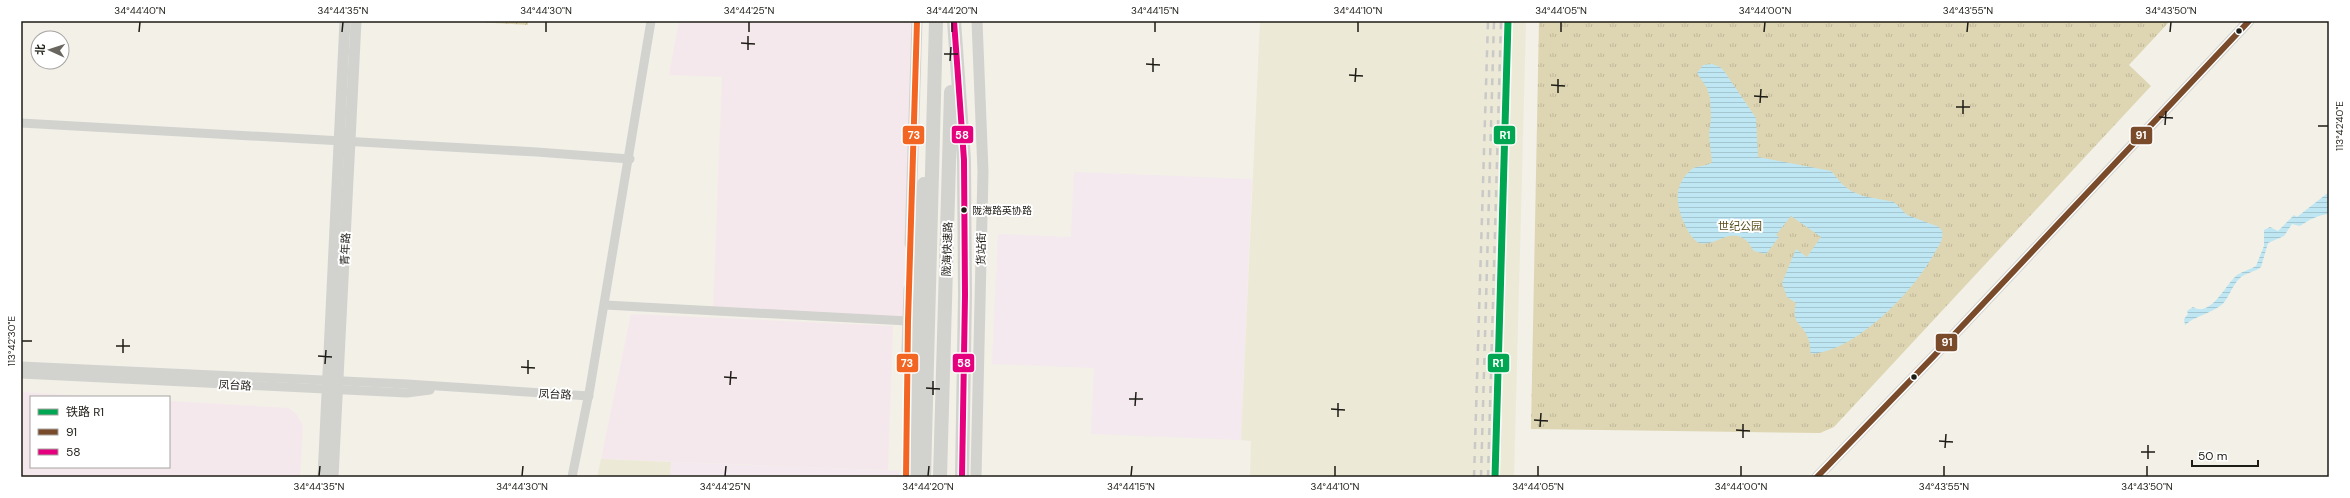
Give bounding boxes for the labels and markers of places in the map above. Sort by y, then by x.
unlabelled marker [2234,26,2244,36]
place label: 陇海路英协路 [972,204,1032,217]
marker: 陇海路英协路 [959,205,969,215]
unlabelled marker [1909,372,1919,382]

